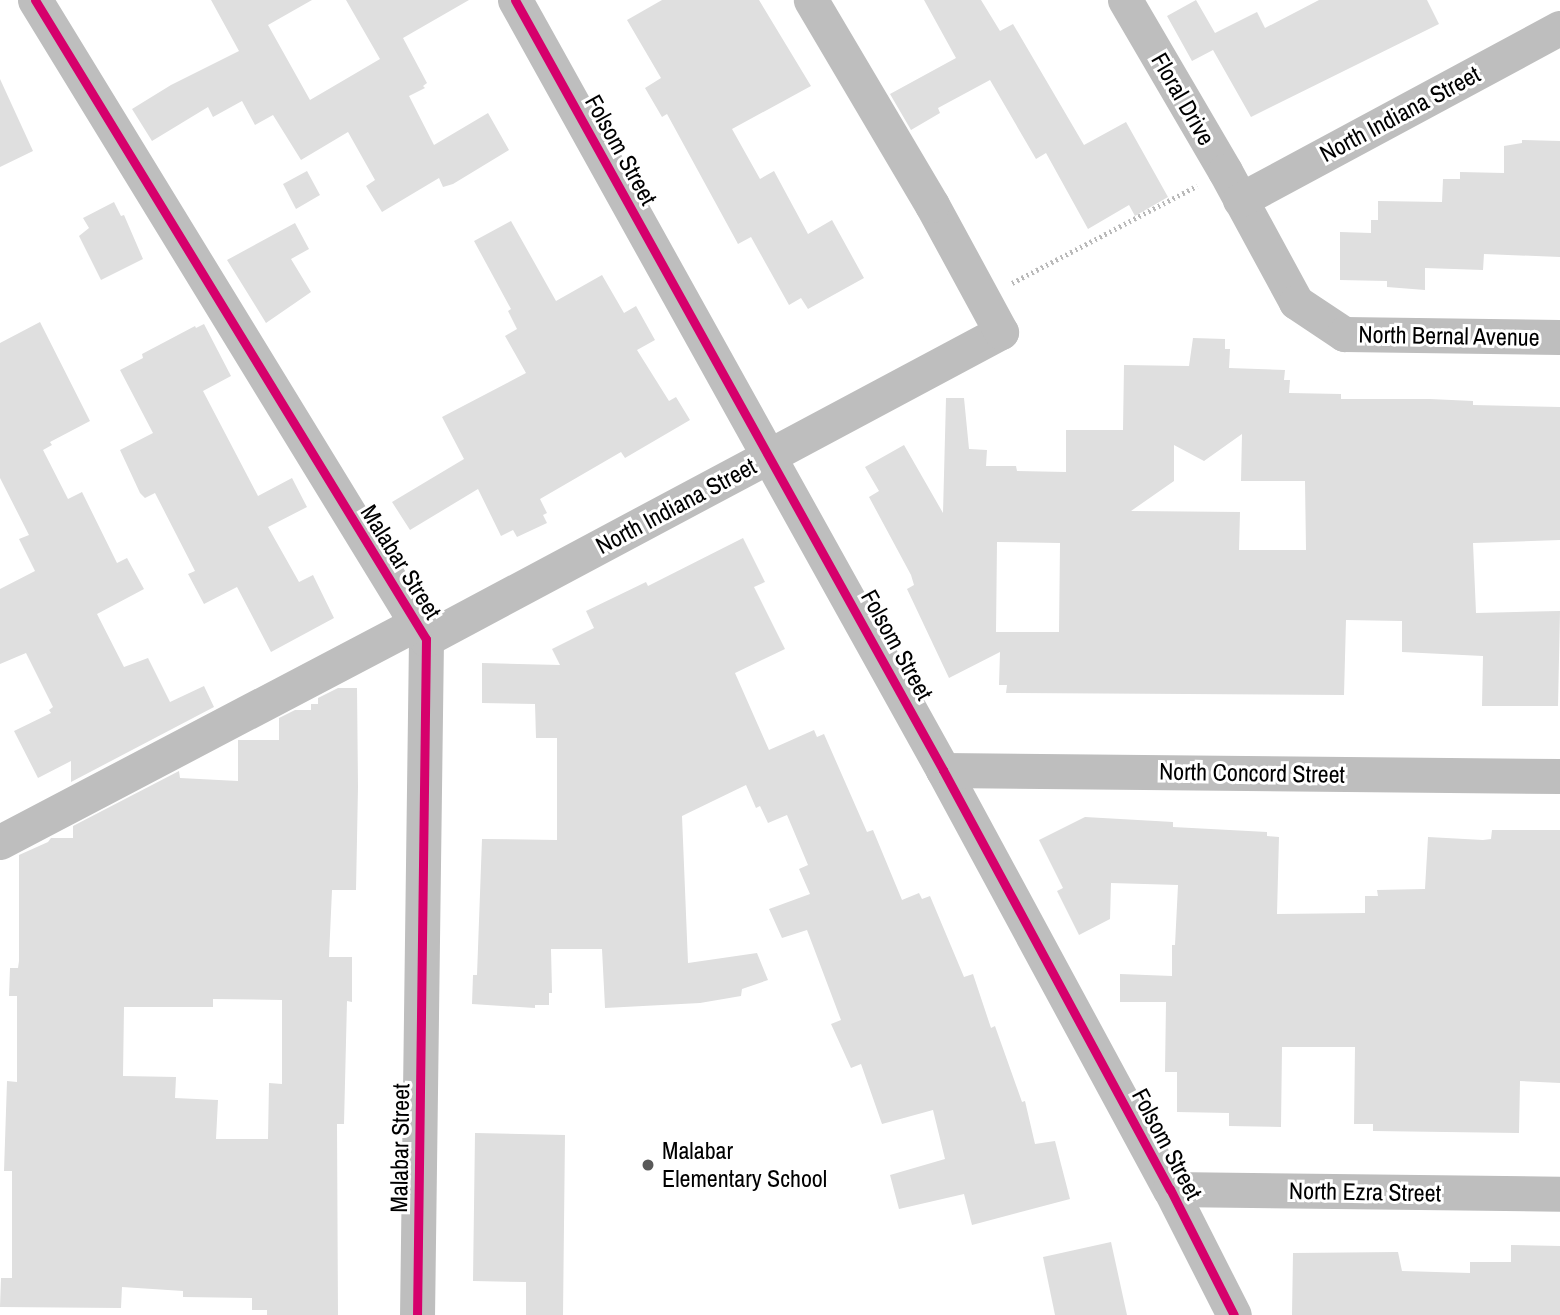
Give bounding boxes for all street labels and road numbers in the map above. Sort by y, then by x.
street label: Floral Drive [1145,48,1221,150]
street label: North Indiana Street [1315,60,1485,168]
street label: Folsom Street [579,90,663,210]
street label: North Bernal Avenue [1358,320,1540,352]
street label: North Indiana Street [591,452,761,560]
street label: Malabar Street [355,500,447,624]
street label: Folsom Street [855,585,939,705]
street label: North Concord Street [1159,757,1345,789]
street label: Malabar Street [384,1083,416,1213]
street label: Folsom Street [1126,1084,1208,1204]
street label: North Ezra Street [1289,1176,1441,1208]

